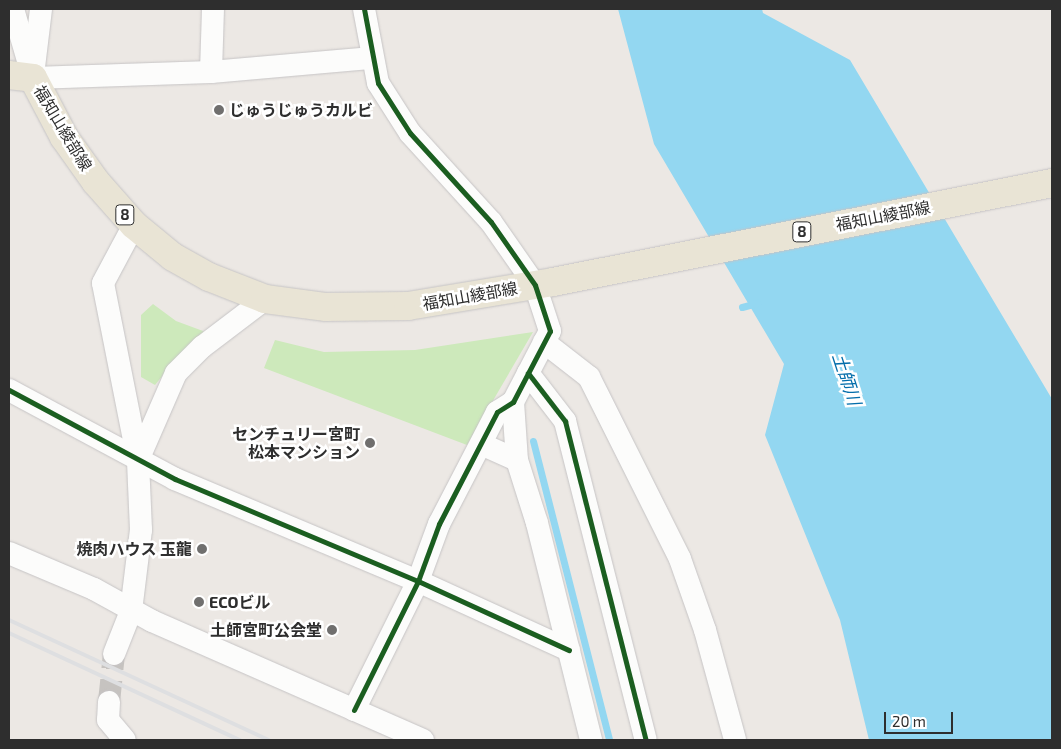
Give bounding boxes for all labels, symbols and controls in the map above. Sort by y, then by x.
street label: 福知山綾部線 [30,82,96,174]
place label: じゅうじゅうカルビ [229,100,373,120]
marker: じゅうじゅうカルビ [213,104,225,116]
street label: 福知山綾部線 [834,197,932,235]
road number: 8 [115,202,135,228]
road number: 8 [792,220,812,244]
street label: 福知山綾部線 [421,278,519,314]
water label: 土師川 [828,350,866,408]
place label: センチュリー宮町 松本マンション [232,424,360,462]
marker: センチュリー宮町 松本マンション [364,437,376,449]
place label: 焼肉ハウス 玉龍 [77,539,192,559]
marker: 焼肉ハウス 玉龍 [196,543,208,555]
place label: ECOビル [209,592,270,612]
marker: ECOビル [193,596,205,608]
place label: 土師宮町公会堂 [210,620,322,640]
marker: 土師宮町公会堂 [326,624,338,636]
scale bar [886,702,955,734]
text: 20 m [892,712,926,730]

